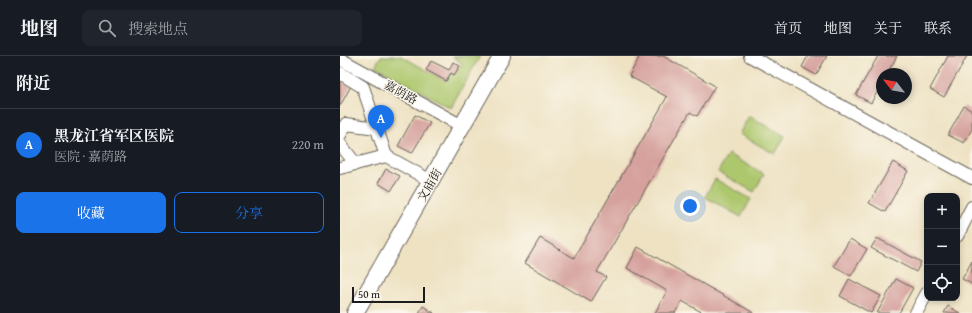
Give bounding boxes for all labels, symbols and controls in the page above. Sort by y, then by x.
search box [82,10,362,46]
text: 地图 [20,14,58,42]
icon: search [96,17,118,39]
text: 搜索地点 [128,18,188,39]
text: 首页 [774,18,802,38]
text: 地图 [824,18,852,38]
text: 关于 [874,18,902,38]
text: 联系 [924,18,952,38]
north arrow [876,68,912,104]
text: 附近 [16,70,50,95]
street label: 嘉荫路 [381,76,421,108]
pin: A [368,105,394,138]
text: 黑龙江省军区医院 [54,125,174,146]
text: A [25,135,33,154]
text: 220 m [292,135,324,154]
text: 医院 · 嘉荫路 [54,147,127,166]
street label: 文庙街 [413,164,446,205]
button: 收藏 [16,192,166,233]
button: 分享 [174,192,324,233]
map controls [924,193,960,301]
button: + [924,193,960,229]
your location [680,196,700,216]
button: − [924,229,960,265]
button: locate [924,265,960,301]
scale bar [352,285,425,304]
text: 50 m [358,286,380,302]

